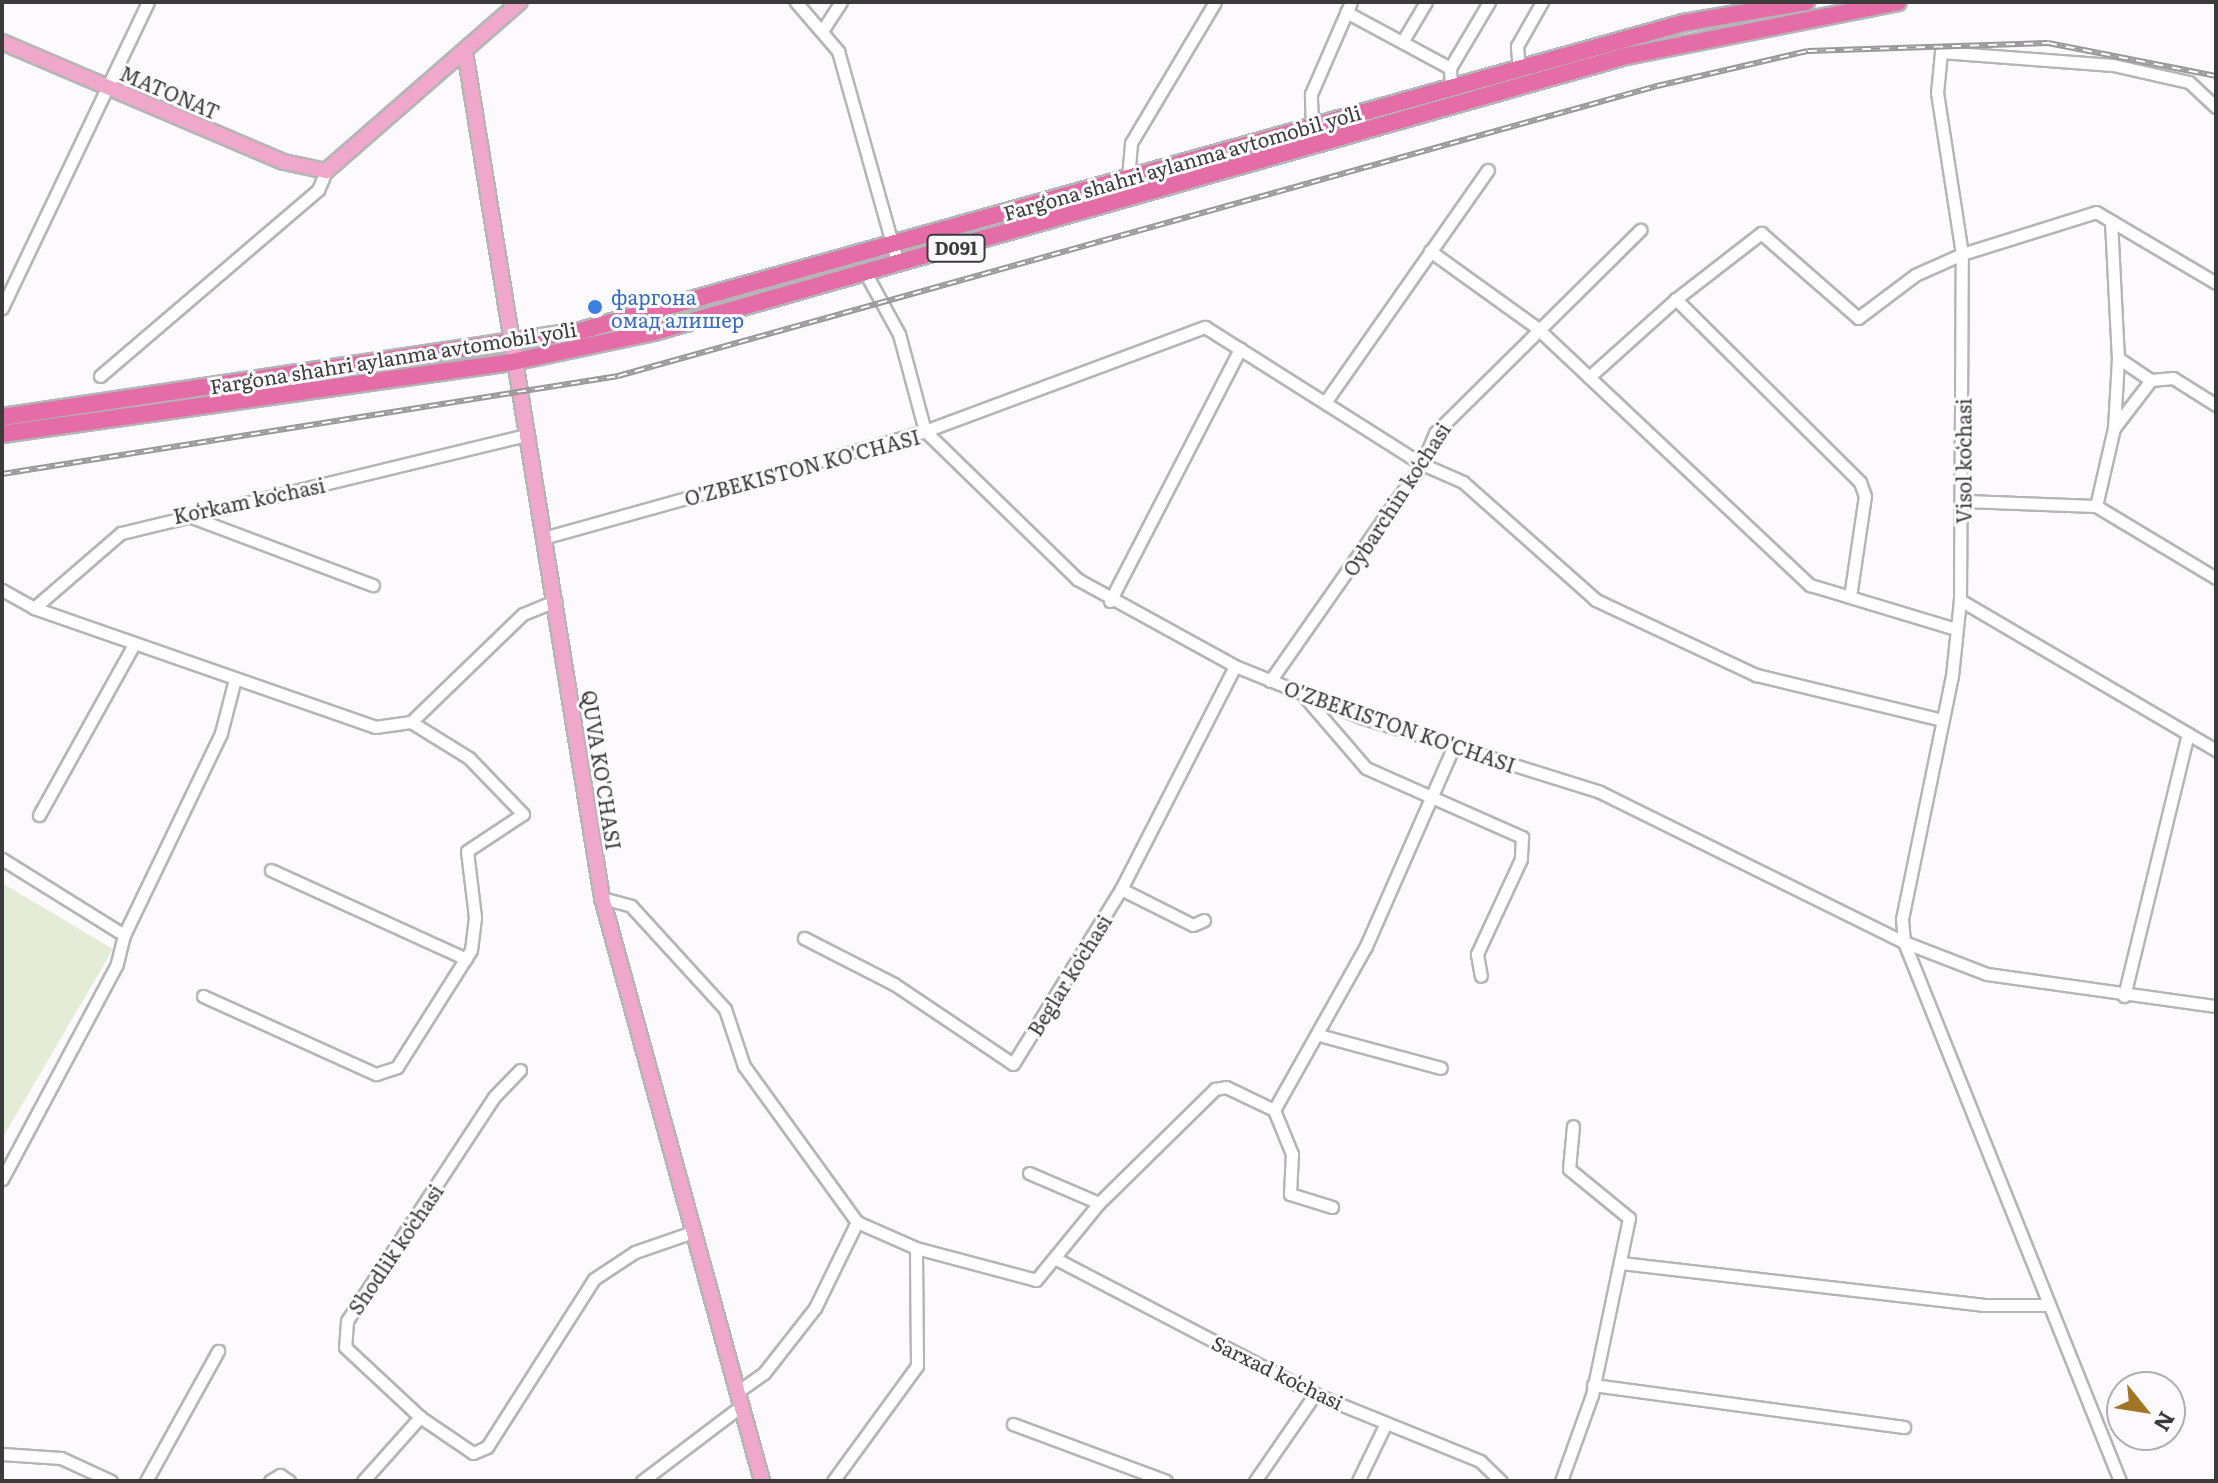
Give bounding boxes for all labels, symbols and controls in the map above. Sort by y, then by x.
street label: MATONAT [117,60,223,124]
street label: Fargʻona shahri aylanma avtomobil yoʻli [1000,99,1364,225]
road number: D091 [926,234,986,262]
place label: фаргона омад алишер [611,284,744,331]
marker: фаргона омад алишер [586,298,604,316]
street label: Fargʻona shahri aylanma avtomobil yoʻli [208,316,578,398]
street label: Visol koʻchasi [1951,398,1975,524]
street label: Oybarchin koʻchasi [1337,418,1455,580]
street label: O'ZBEKISTON KO'CHASI [682,424,922,510]
street label: Koʻrkam koʻchasi [171,472,327,528]
street label: O'ZBEKISTON KO'CHASI [1281,675,1519,777]
street label: QUVA KO'CHASI [578,688,626,852]
street label: Beglar koʻchasi [1022,910,1116,1040]
street label: Shodlik koʻchasi [343,1179,447,1319]
street label: Sarxad koʻchasi [1208,1330,1348,1414]
north arrow [2106,1371,2186,1451]
text: N [2147,1406,2184,1438]

